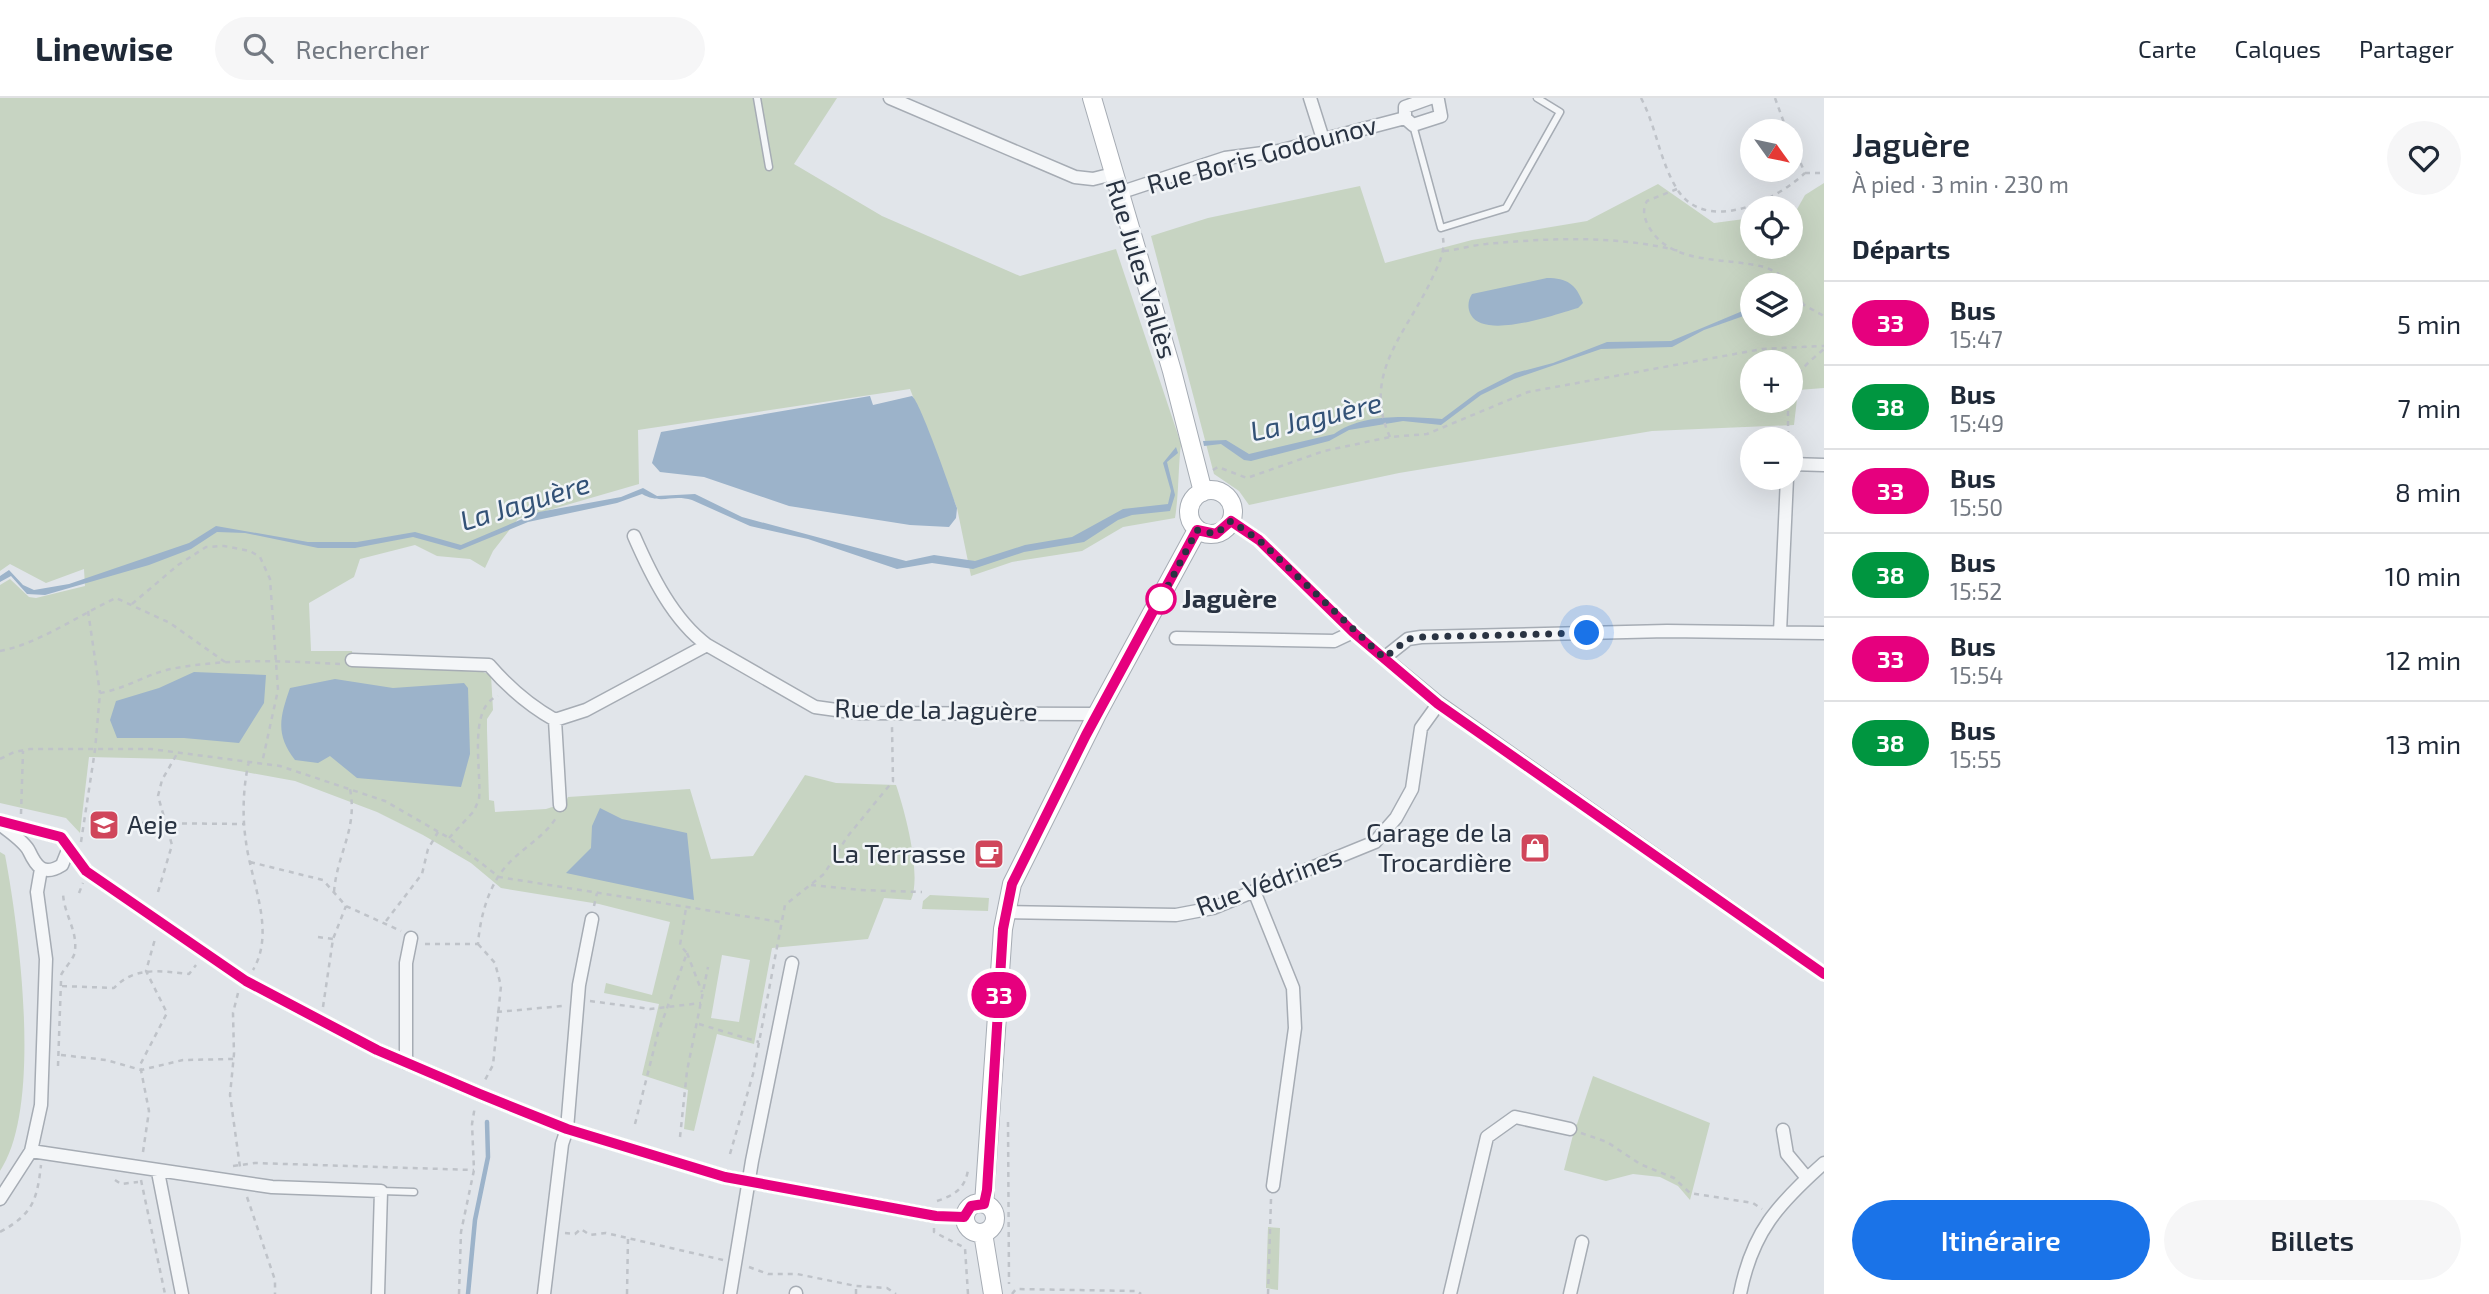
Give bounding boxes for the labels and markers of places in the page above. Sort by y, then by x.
place label: Jaguère [1182,582,1277,613]
marker: Jaguère [1146,584,1176,614]
school or university icon: Aeje [87,808,121,842]
place label: Aeje [127,808,178,839]
place label: Garage de la Trocardière [1366,816,1512,877]
shop icon: Garage de la Trocardière [1518,831,1552,865]
place label: La Terrasse [832,837,966,868]
cafe icon: La Terrasse [972,837,1006,871]

